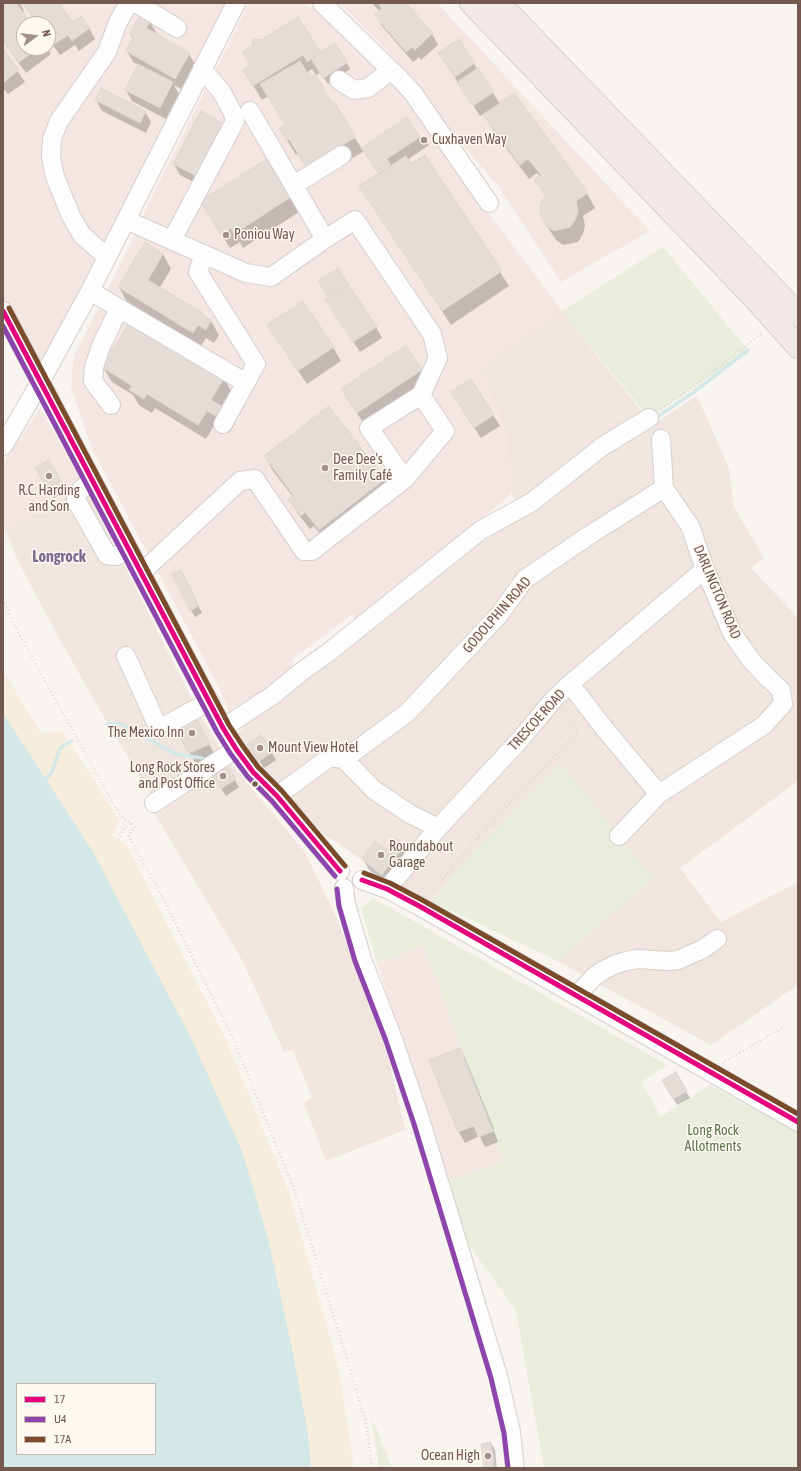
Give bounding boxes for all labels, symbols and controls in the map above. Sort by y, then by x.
north arrow [16,16,56,56]
text: N [40,28,53,38]
place label: Cuxhaven Way [432,132,507,148]
marker: Cuxhaven Way [419,135,429,145]
place label: Poniou Way [234,227,295,243]
marker: Poniou Way [221,230,231,240]
place label: Dee Dee's Family Café [333,452,392,484]
marker: Dee Dee's Family Café [320,463,330,473]
marker: R.C. Harding and Son [44,471,54,481]
place label: R.C. Harding and Son [18,483,80,516]
street label: DARLINGTON ROAD [690,543,744,641]
district label: Longrock [32,547,86,567]
street label: GODOLPHIN ROAD [459,573,535,657]
street label: TRESCOE ROAD [505,686,569,754]
place label: The Mexico Inn [108,725,184,741]
marker: The Mexico Inn [187,728,197,738]
place label: Mount View Hotel [268,740,359,756]
marker: Mount View Hotel [255,743,265,753]
place label: Long Rock Stores and Post Office [130,760,215,792]
marker: Long Rock Stores and Post Office [218,771,228,781]
unlabelled marker [250,779,260,789]
place label: Roundabout Garage [389,839,453,872]
marker: Roundabout Garage [376,850,386,860]
park label: Long Rock Allotments [685,1123,741,1156]
legend [16,1383,156,1455]
text: 17 [54,1392,65,1406]
text: U4 [54,1412,67,1426]
text: 17A [54,1432,71,1446]
place label: Ocean High [421,1448,480,1464]
marker: Ocean High [483,1451,493,1461]

